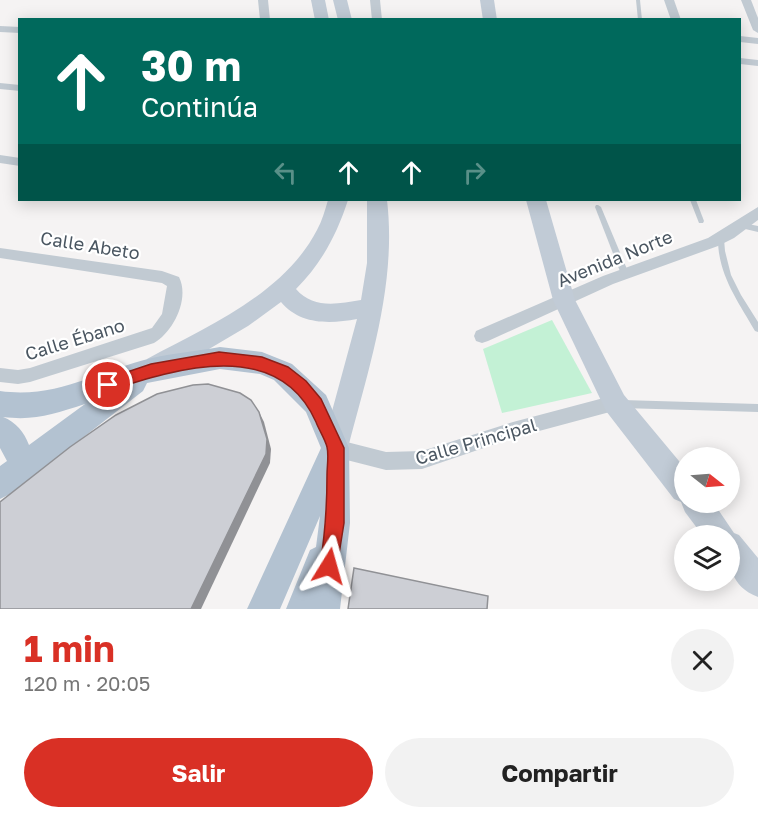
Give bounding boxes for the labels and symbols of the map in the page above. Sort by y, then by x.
street label: Avenida Norte [554,225,675,291]
street label: Calle Abeto [39,226,141,264]
street label: Calle Ébano [22,313,127,365]
pin [82,359,133,410]
street label: Calle Principal [413,413,539,469]
north arrow [674,447,740,513]
position arrow [297,534,361,598]

